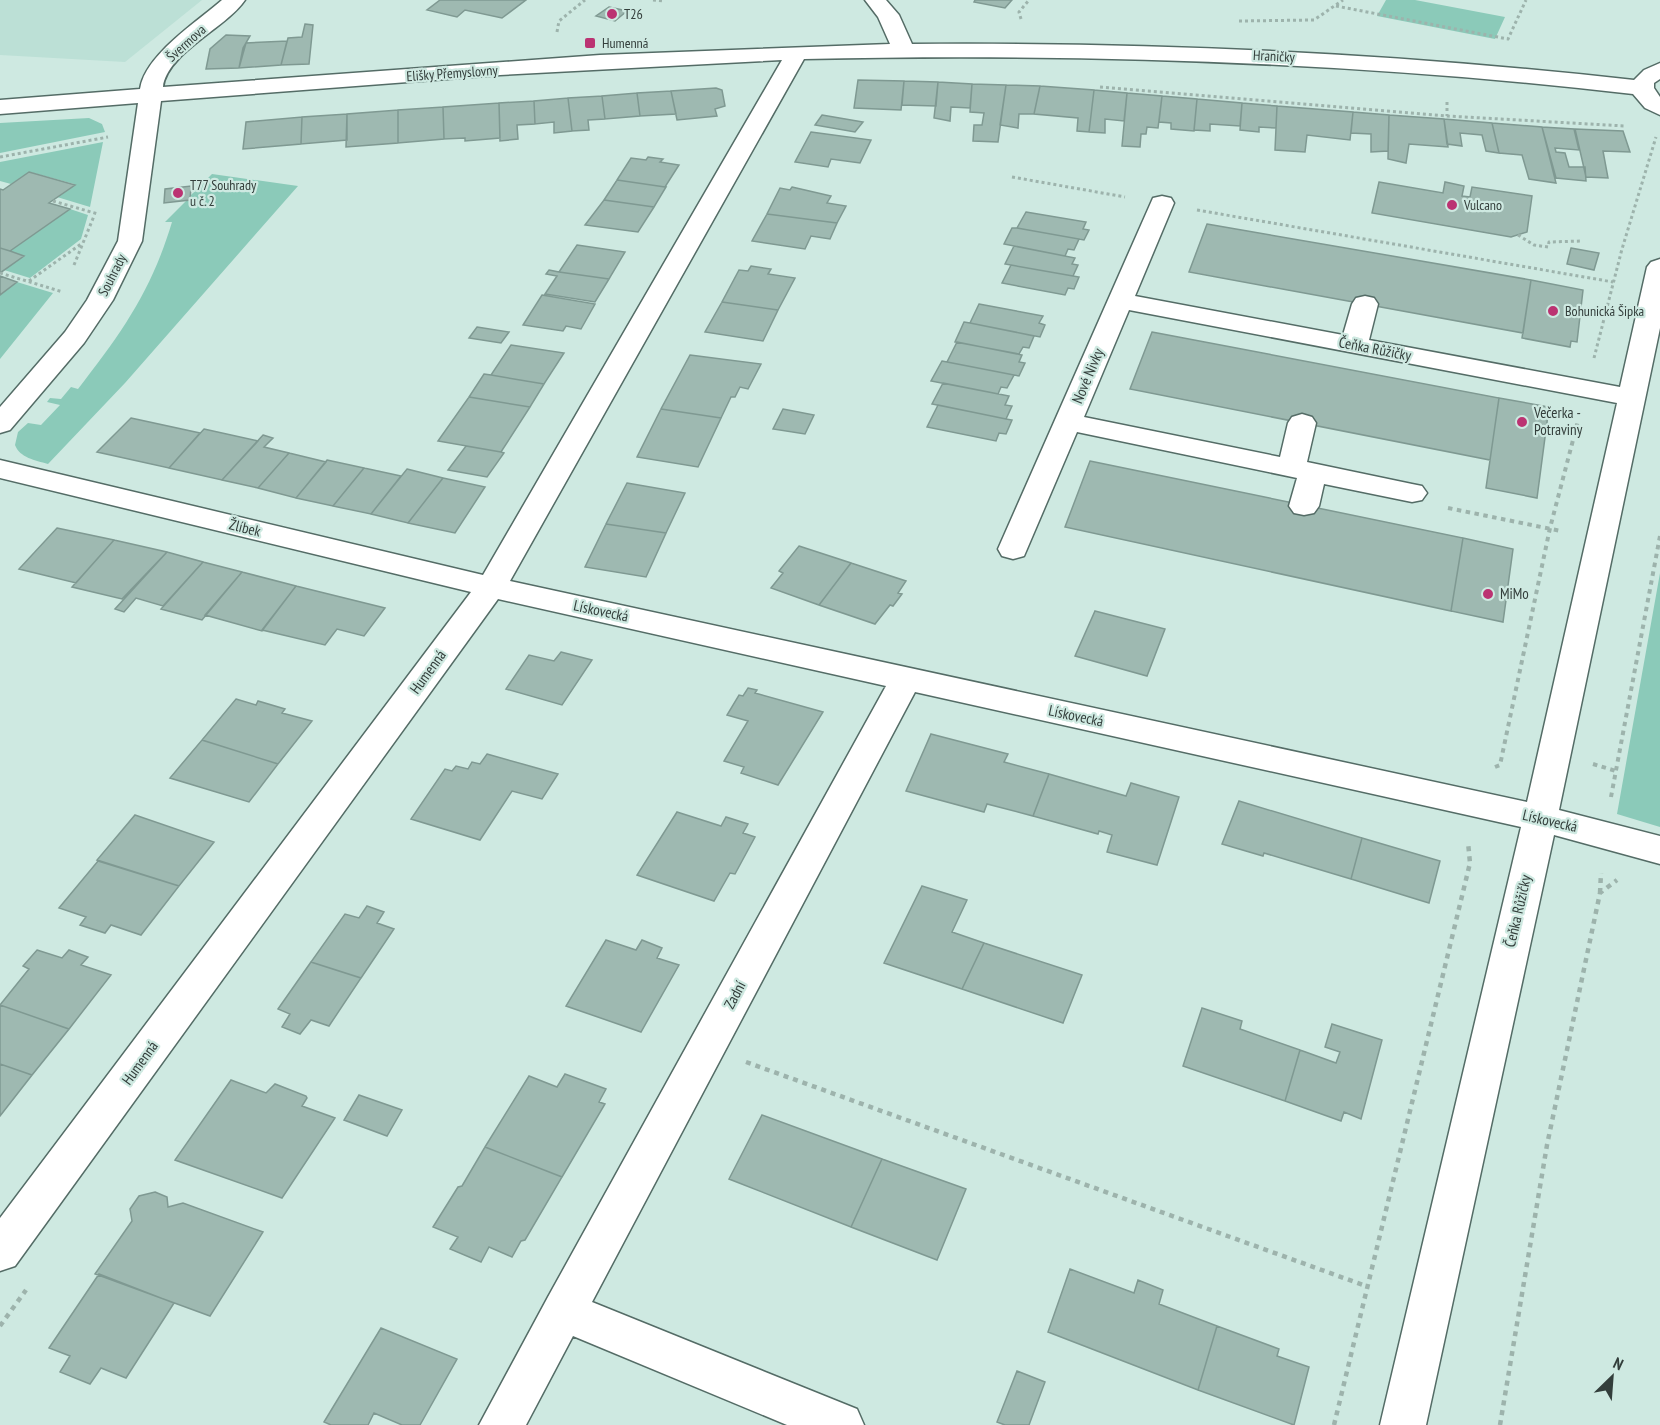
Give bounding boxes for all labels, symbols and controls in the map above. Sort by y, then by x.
place label: T26 [624,5,643,23]
marker: T26 [605,7,619,21]
street label: Švermova [162,21,210,65]
place label: Humenná [602,34,648,52]
marker: Humenná [583,36,597,50]
street label: Hraničky [1253,46,1296,66]
street label: Elišky Přemyslovny [406,61,499,85]
place label: T77 Souhrady u č. 2 [190,176,257,210]
marker: T77 Souhrady u č. 2 [171,186,185,200]
place label: Vulcano [1463,196,1502,214]
marker: Vulcano [1445,198,1459,212]
street label: Souhrady [94,250,131,299]
place label: Bohunická Šipka [1565,302,1644,320]
marker: Bohunická Šipka [1546,304,1560,318]
street label: Čeňka Růžičky [1337,332,1413,365]
street label: Nové Nivky [1067,345,1108,406]
place label: Večerka - Potraviny [1533,403,1583,439]
marker: Večerka - Potraviny [1515,415,1529,429]
street label: Žlíbek [227,514,263,541]
place label: MiMo [1500,584,1529,603]
marker: MiMo [1481,587,1495,601]
street label: Lískovecká [572,595,630,626]
street label: Humenná [405,646,450,697]
street label: Lískovecká [1047,700,1105,731]
street label: Lískovecká [1521,805,1579,836]
street label: Čeňka Růžičky [1500,873,1535,949]
street label: Zadní [719,977,750,1012]
street label: Humenná [117,1037,162,1088]
north arrow [1582,1347,1642,1407]
text: N [1610,1353,1626,1374]

